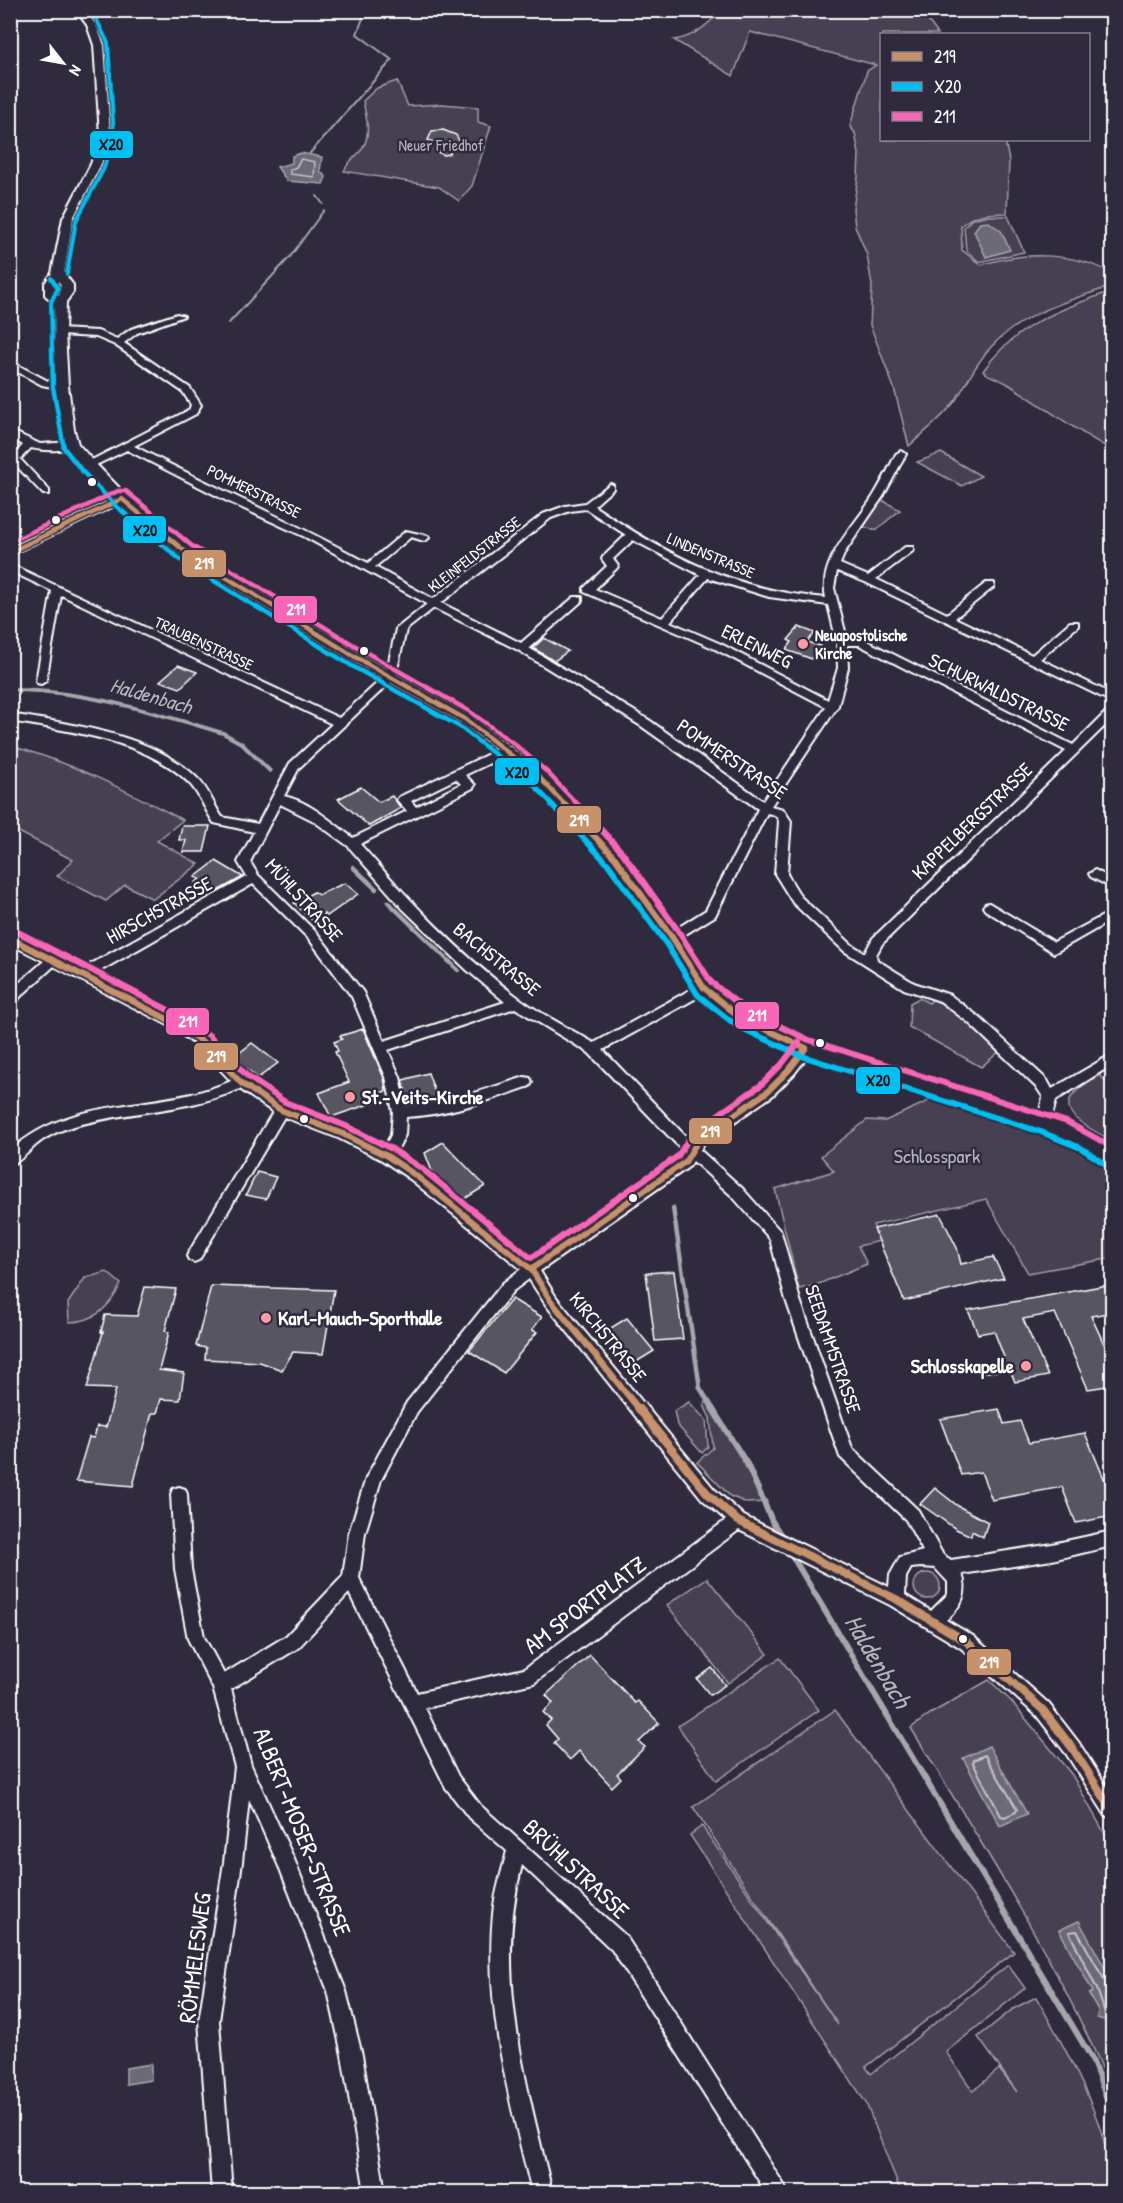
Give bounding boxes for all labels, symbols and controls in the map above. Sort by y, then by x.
north arrow [33,33,93,93]
legend [880,33,1090,141]
text: 219 [934,44,956,69]
text: N [64,61,87,80]
text: X20 [934,74,961,99]
text: 211 [934,104,956,129]
line badge: X20 [89,130,134,159]
text: X20 [99,133,123,155]
park label: Neuer Friedhof [399,134,484,156]
street label: POMMERSTRASSE [204,459,304,523]
unlabelled marker [86,476,98,488]
street label: KLEINFELDSTRASSE [423,511,525,597]
unlabelled marker [50,514,62,526]
line badge: X20 [122,515,167,544]
text: X20 [133,519,157,541]
street label: LINDENSTRASSE [664,527,758,583]
line badge: 219 [181,549,227,578]
text: 219 [194,552,214,574]
line badge: 211 [273,595,318,624]
text: 211 [286,598,306,620]
street label: TRAUBENSTRASSE [151,610,257,676]
street label: ERLENWEG [717,617,797,674]
place label: Neuapostolische Kirche [815,624,908,664]
marker: Neuapostolische Kirche [796,637,810,651]
unlabelled marker [358,645,370,657]
street label: SCHURWALDSTRASSE [924,646,1074,737]
water label: Haldenbach [107,670,196,721]
street label: POMMERSTRASSE [672,712,793,805]
street label: KAPPELBERGSTRASSE [905,756,1038,885]
line badge: X20 [494,757,540,786]
text: X20 [505,761,529,783]
line badge: 219 [556,805,602,834]
text: 219 [569,809,589,831]
street label: MÜHLSTRASSE [259,852,349,948]
street label: HIRSCHSTRASSE [101,869,217,950]
street label: BACHSTRASSE [448,915,547,1002]
line badge: 211 [734,1001,780,1030]
text: 211 [747,1004,767,1026]
line badge: 211 [165,1007,210,1036]
text: 211 [178,1010,198,1032]
unlabelled marker [814,1037,826,1049]
line badge: 219 [193,1042,239,1071]
text: 219 [206,1045,226,1067]
line badge: X20 [855,1066,901,1095]
text: X20 [866,1069,890,1091]
place label: St.-Veits-Kirche [362,1083,484,1110]
marker: St.-Veits-Kirche [343,1090,357,1104]
unlabelled marker [298,1113,310,1125]
line badge: 219 [688,1117,733,1145]
text: 219 [700,1120,720,1142]
park label: Schlosspark [894,1142,980,1169]
unlabelled marker [627,1192,639,1204]
street label: SEEDAMMSTRASSE [799,1281,868,1417]
street label: KIRCHSTRASSE [564,1286,653,1388]
place label: Karl-Mauch-Sporthalle [278,1304,443,1332]
marker: Karl-Mauch-Sporthalle [259,1311,273,1325]
place label: Schlosskapelle [911,1352,1014,1380]
marker: Schlosskapelle [1019,1359,1033,1373]
street label: AM SPORTPLATZ [517,1548,652,1661]
water label: Haldenbach [837,1607,921,1716]
unlabelled marker [957,1633,969,1645]
line badge: 219 [966,1648,1012,1676]
text: 219 [979,1651,999,1673]
street label: ALBERT-MOSER-STRASSE [246,1722,360,1941]
street label: BRÜHLSTRASSE [517,1811,637,1926]
street label: RÖMMELESWEG [170,1891,218,2025]

